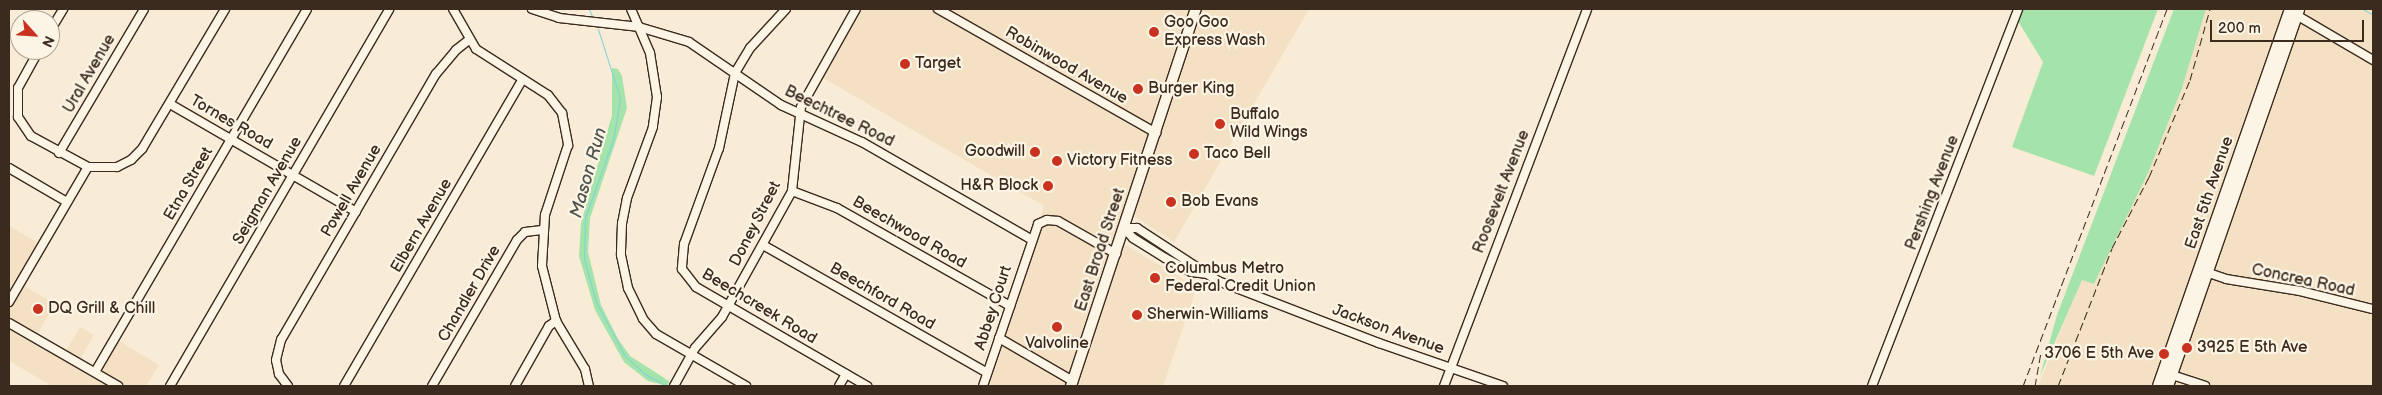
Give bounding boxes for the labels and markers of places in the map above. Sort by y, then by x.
place label: Goo Goo Express Wash [1164,13,1266,51]
marker: Goo Goo Express Wash [1148,26,1160,38]
place label: Target [915,54,961,74]
marker: Target [899,58,911,70]
place label: Burger King [1148,79,1234,99]
marker: Burger King [1132,83,1144,95]
place label: Buffalo Wild Wings [1230,105,1308,143]
marker: Buffalo Wild Wings [1214,118,1226,130]
place label: Goodwill [965,142,1025,162]
place label: Taco Bell [1204,144,1270,164]
marker: Goodwill [1029,146,1041,158]
marker: Taco Bell [1188,148,1200,160]
place label: Victory Fitness [1067,151,1173,171]
marker: Victory Fitness [1051,155,1063,167]
place label: H&R Block [960,176,1038,196]
marker: H&R Block [1042,180,1054,192]
place label: Bob Evans [1181,192,1258,212]
marker: Bob Evans [1165,196,1177,208]
place label: Columbus Metro Federal Credit Union [1165,259,1316,297]
marker: Columbus Metro Federal Credit Union [1149,272,1161,284]
place label: DQ Grill & Chill [48,299,155,319]
marker: DQ Grill & Chill [32,303,44,315]
place label: Sherwin-Williams [1147,305,1268,325]
marker: Sherwin-Williams [1131,309,1143,321]
marker: Valvoline [1051,321,1063,333]
place label: Valvoline [1025,334,1089,354]
place label: 3925 E 5th Ave [2197,338,2307,358]
marker: 3925 E 5th Ave [2181,342,2193,354]
place label: 3706 E 5th Ave [2044,344,2154,364]
marker: 3706 E 5th Ave [2158,348,2170,360]

